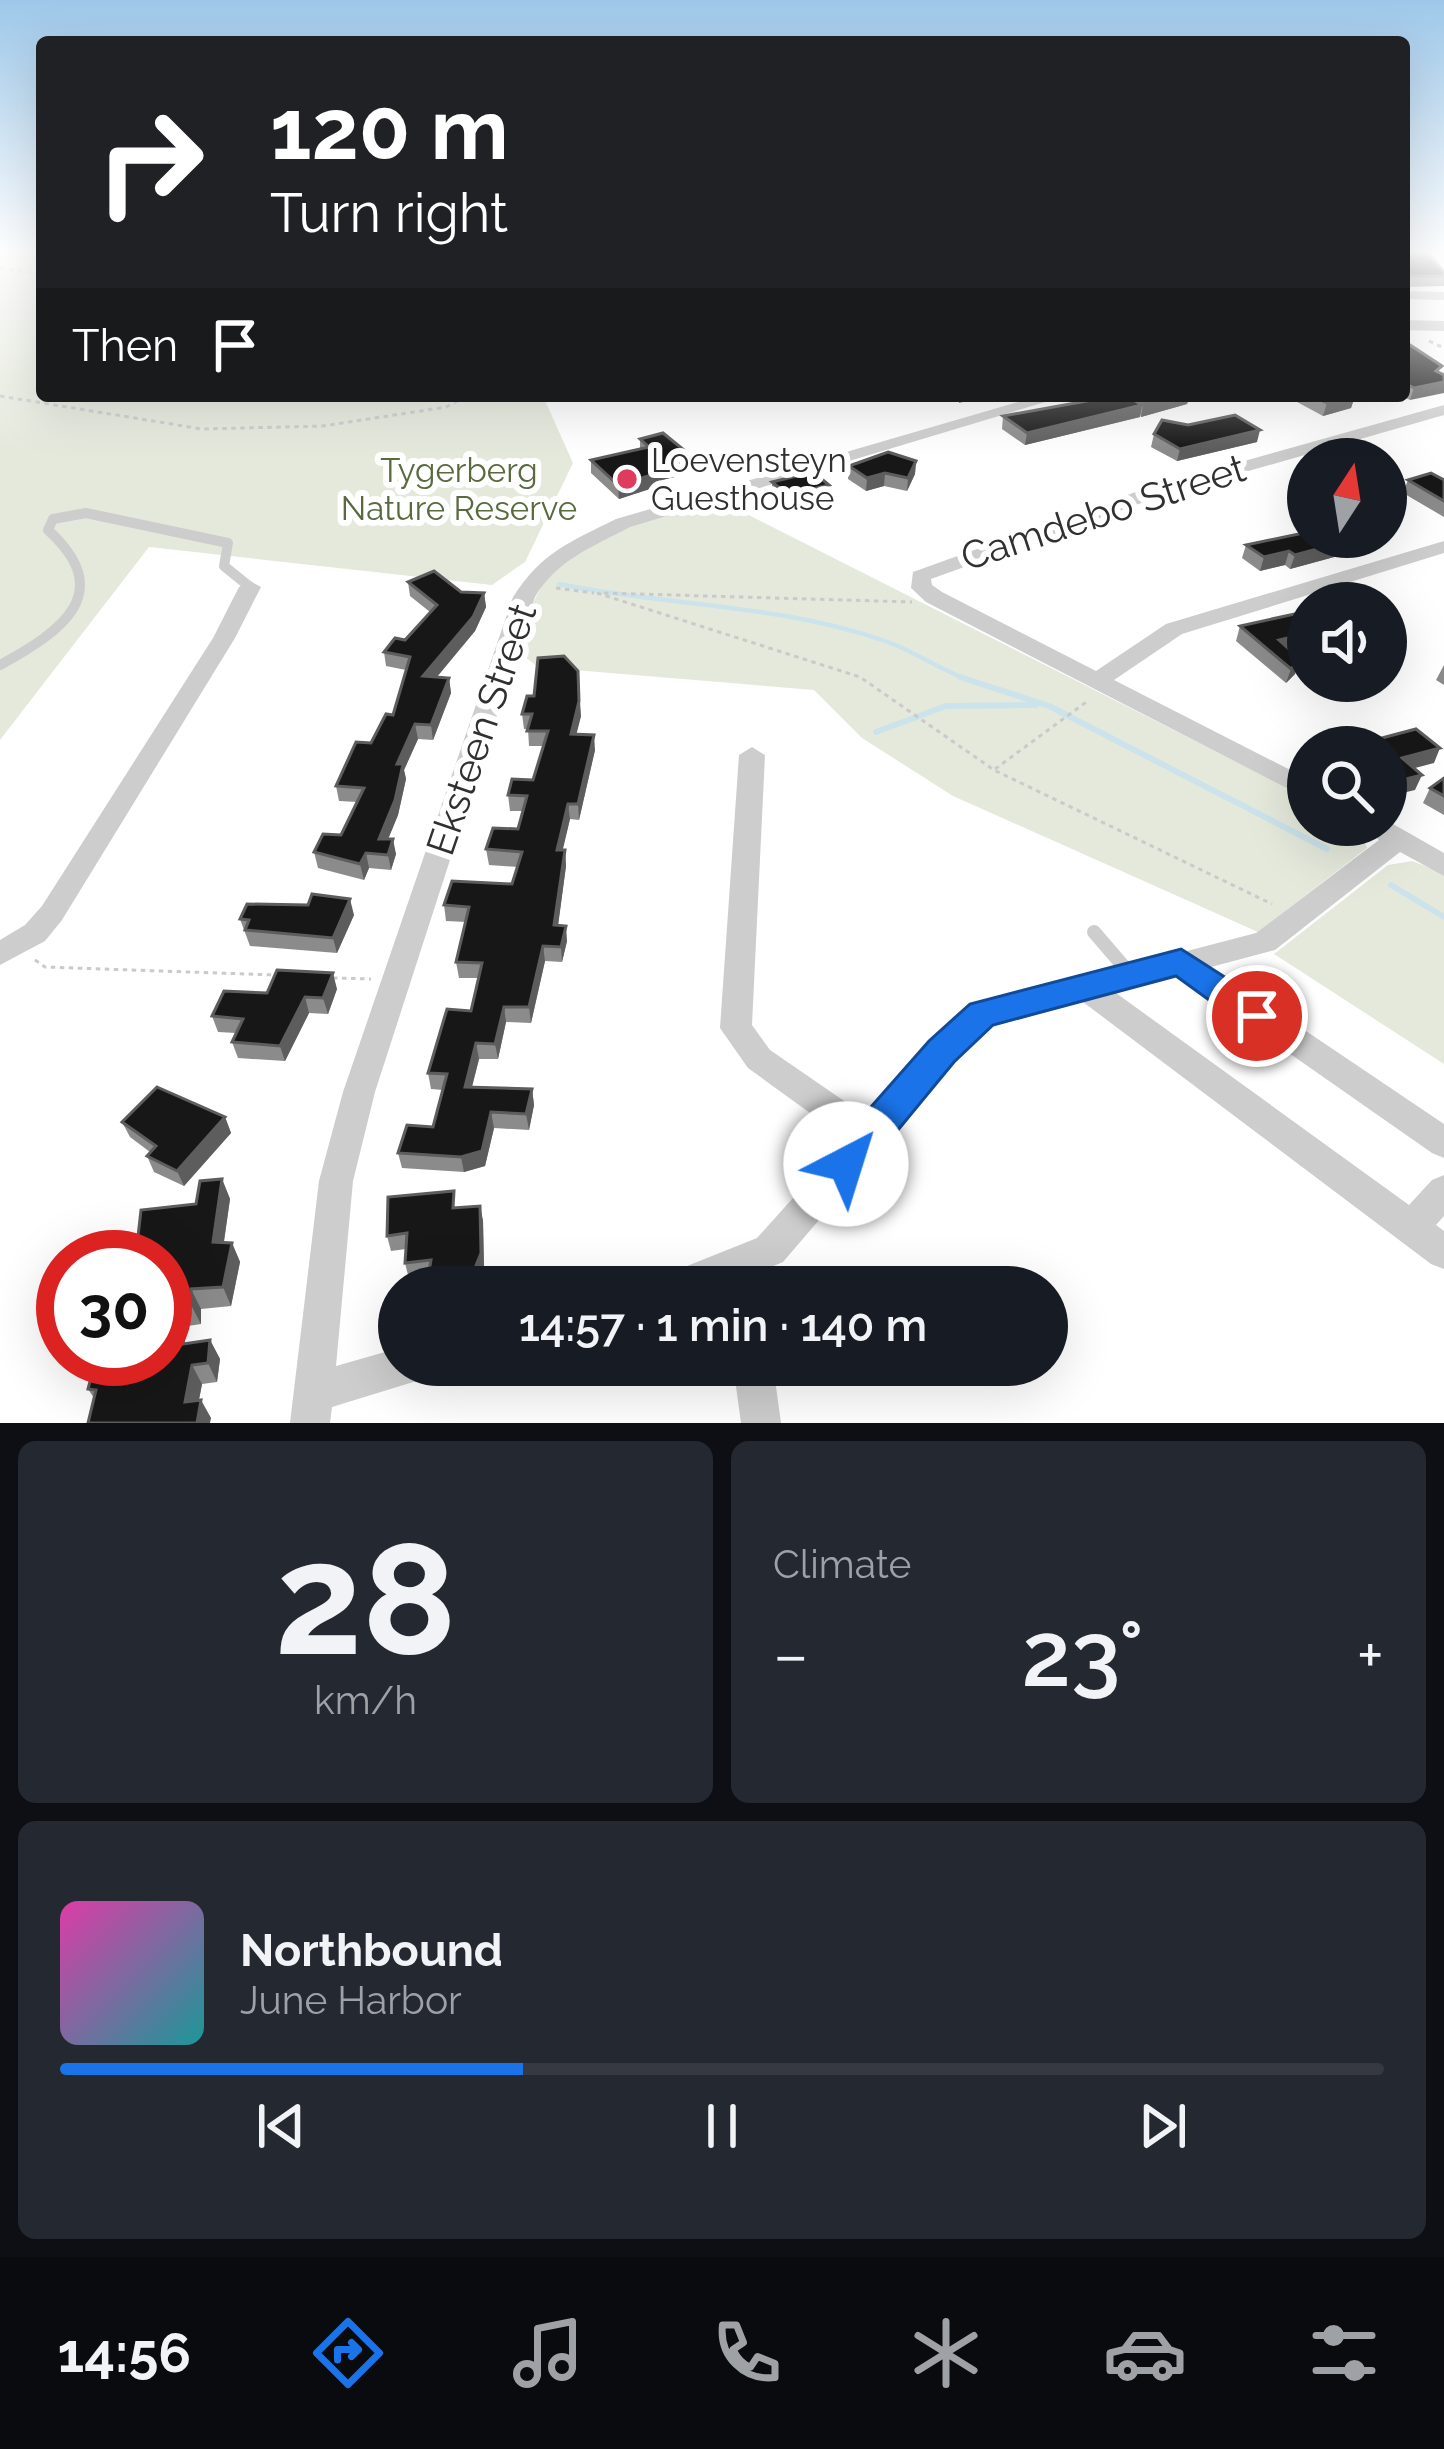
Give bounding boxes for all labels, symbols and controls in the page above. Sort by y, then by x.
text: 120 m [270,80,509,179]
icon: right [72,84,228,240]
text: Turn right [270,181,508,245]
icon: arrive [202,312,268,378]
text: Then [72,319,178,372]
north arrow [1287,438,1407,558]
map controls [1287,438,1407,846]
place label: Loevensteyn Guesthouse [651,441,847,518]
street label: Camdebo Street [955,444,1251,580]
park label: Tygerberg Nature Reserve [341,451,577,528]
marker: Loevensteyn Guesthouse [614,466,640,492]
button: sound [1287,582,1407,702]
street label: Eksteen Street [417,597,545,861]
button: search [1287,726,1407,846]
pin [1206,965,1308,1067]
icon: arrive [1224,983,1290,1049]
position arrow [783,1101,909,1227]
speed limit sign: 30 [36,1230,192,1386]
text: 14:57 · 1 min · 140 m [519,1299,927,1352]
text: 28 [274,1507,457,1691]
text: Climate [773,1541,911,1587]
text: 23° [1022,1601,1144,1707]
text: − [773,1616,809,1693]
text: + [1357,1616,1384,1693]
text: km/h [314,1677,417,1723]
text: Northbound [240,1924,503,1977]
text: June Harbor [240,1977,462,2023]
icon: previous [248,2093,314,2159]
icon: pause [689,2093,755,2159]
icon: next [1130,2093,1196,2159]
icon: directions [306,2311,390,2395]
icon: music [506,2311,590,2395]
icon: phone [705,2311,789,2395]
icon: climate [904,2311,988,2395]
icon: car [1103,2311,1187,2395]
icon: filters [1302,2311,1386,2395]
text: 14:56 [58,2321,191,2385]

